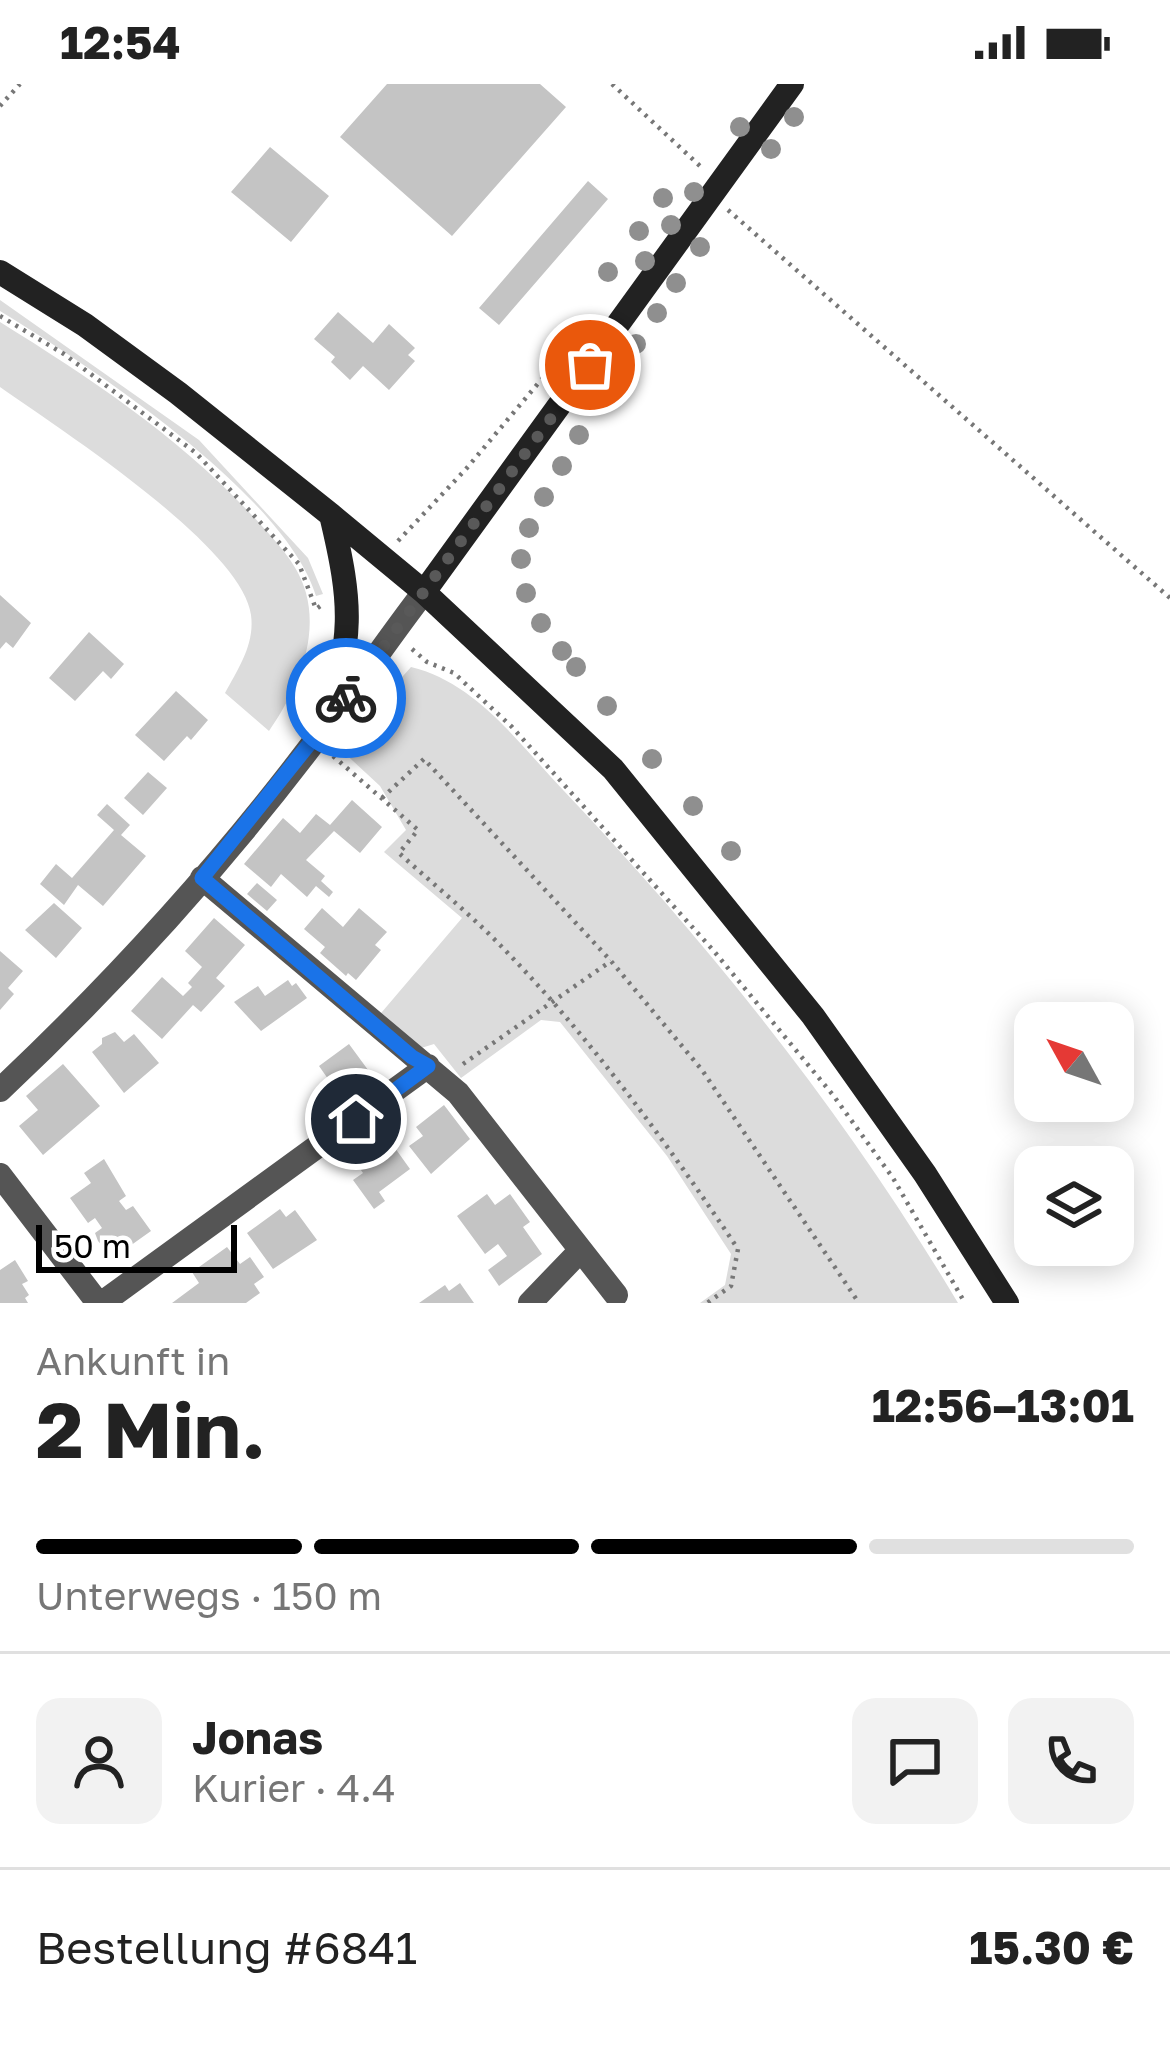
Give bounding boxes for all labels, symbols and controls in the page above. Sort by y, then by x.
text: 12:54 [60,15,181,69]
pin [539,314,641,416]
icon: bag [557,332,623,398]
courier [286,638,406,758]
icon: bike [313,665,379,731]
north arrow [1014,1002,1134,1122]
map controls [1014,1002,1134,1266]
pin [305,1068,407,1170]
icon: home [323,1086,389,1152]
button: layers [1014,1146,1134,1266]
scale bar [36,1219,237,1272]
text: 50 m [54,1226,131,1265]
text: Ankunft in [36,1337,230,1384]
text: 12:56–13:01 [872,1378,1134,1432]
text: 2 Min. [36,1382,266,1475]
text: Unterwegs · 150 m [36,1572,382,1619]
button: person [36,1698,162,1824]
button: chat [852,1698,978,1824]
button: phone [1008,1698,1134,1824]
text: Jonas [192,1710,323,1764]
text: Kurier · 4.4 [192,1764,396,1811]
text: Bestellung #6841 [36,1920,417,1974]
text: 15.30 € [969,1920,1134,1974]

